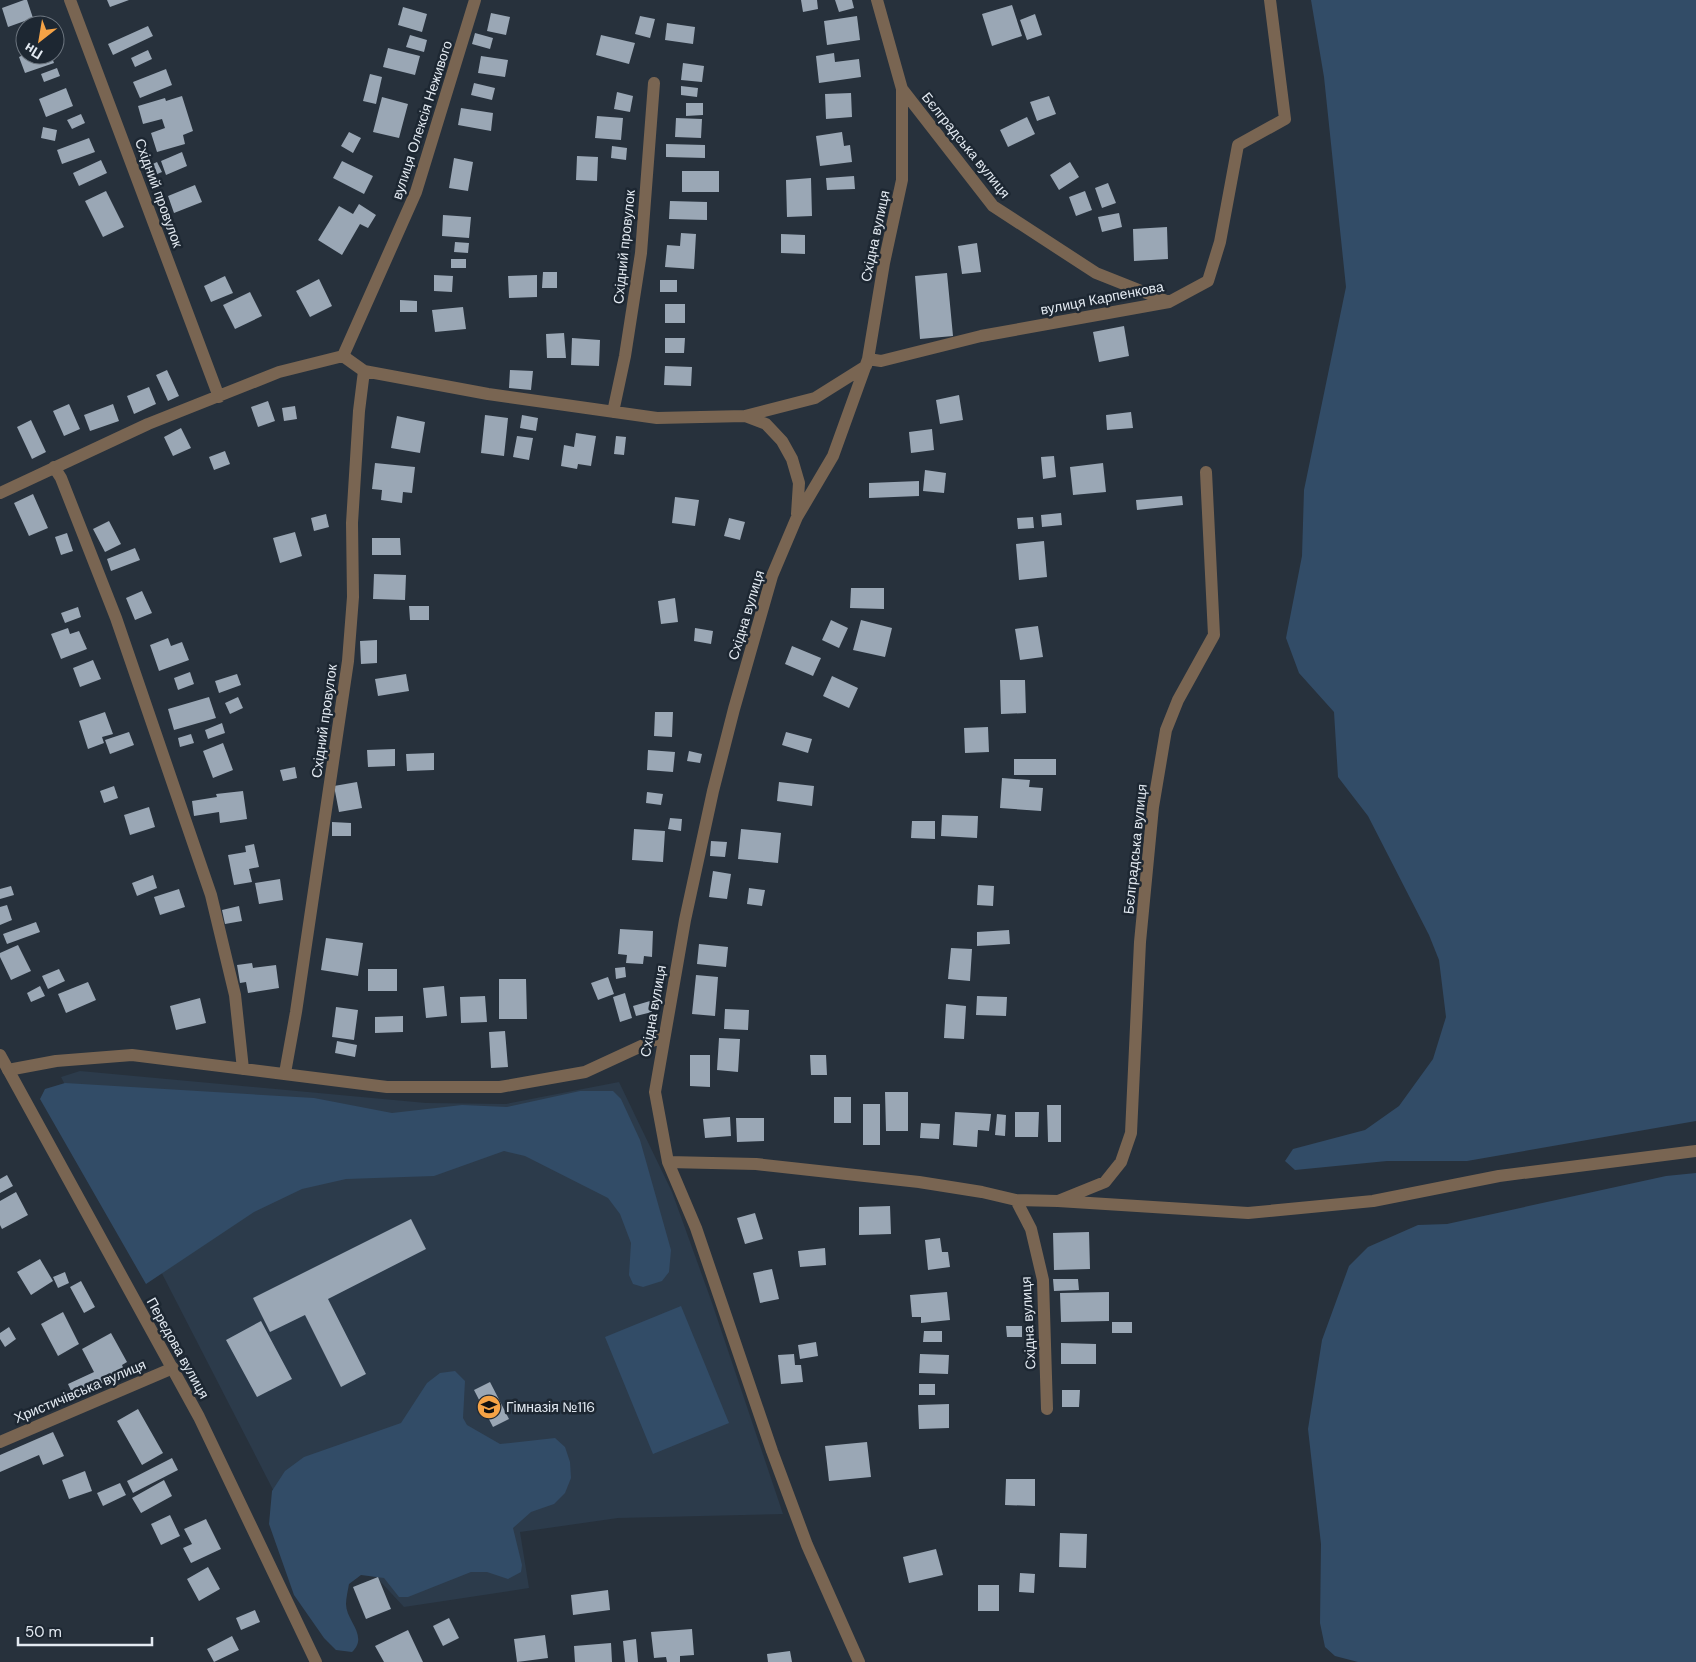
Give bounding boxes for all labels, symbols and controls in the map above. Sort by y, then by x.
north arrow [15,15,65,65]
street label: вулиця Олексія Неживого [388,38,456,202]
text: Пн [21,39,46,64]
street label: Бєлградська вулиця [918,88,1014,202]
street label: Східний провулок [131,136,187,251]
street label: Східний провулок [609,188,639,305]
street label: Східна вулиця [857,189,893,283]
street label: вулиця Карпенкова [1039,277,1165,319]
street label: Східна вулиця [724,568,768,662]
street label: Східний провулок [307,662,341,779]
street label: Бєлградська вулиця [1119,783,1151,915]
street label: Східна вулиця [636,964,670,1058]
street label: Східна вулиця [1017,1276,1039,1370]
street label: Передова вулиця [143,1294,213,1402]
street label: Христичівська вулиця [11,1355,149,1427]
school or university icon: Гімназія №116 [476,1394,502,1420]
place label: Гімназія №116 [506,1398,595,1416]
scale bar [18,1614,151,1646]
text: 50 m [25,1622,62,1642]

